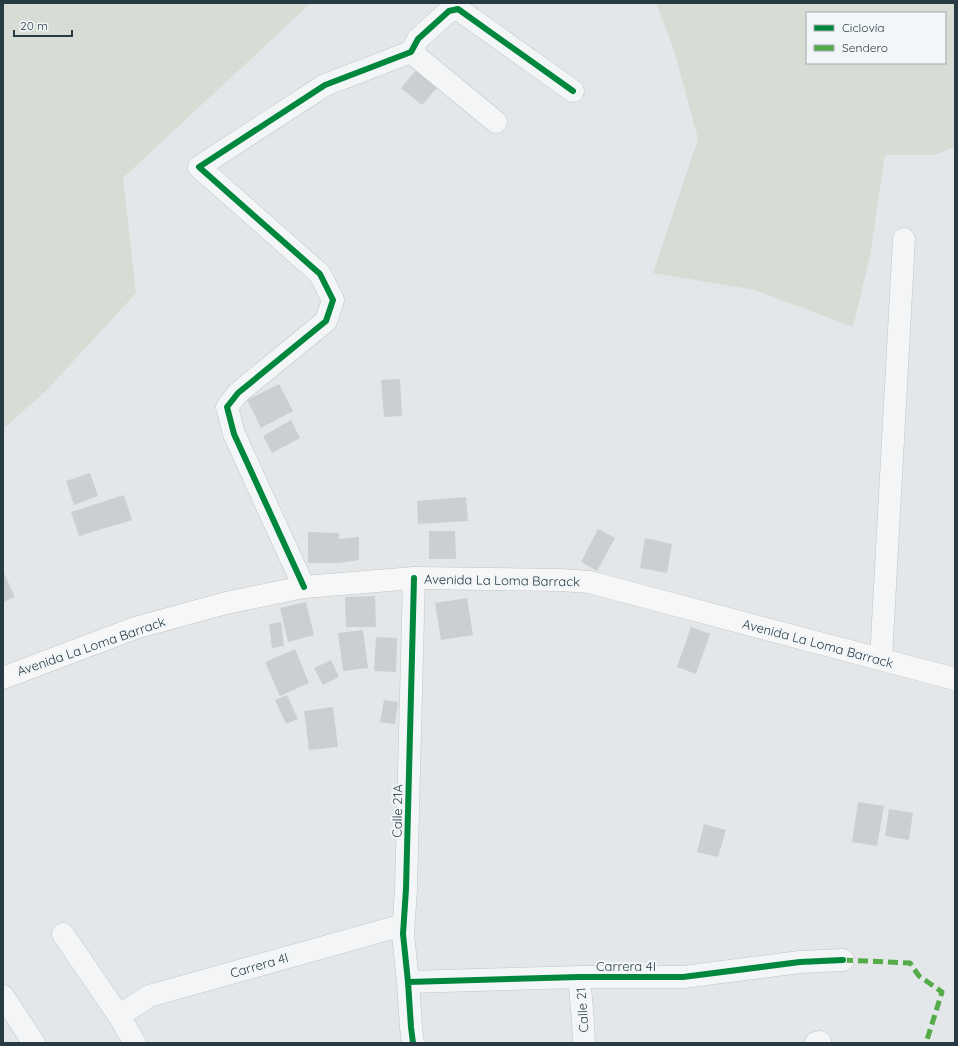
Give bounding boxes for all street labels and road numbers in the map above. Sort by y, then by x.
street label: Avenida La Loma Barrack [424,571,580,589]
street label: Avenida La Loma Barrack [15,613,167,679]
street label: Avenida La Loma Barrack [741,615,895,671]
street label: Calle 21A [389,784,405,838]
street label: Carrera 4I [228,949,290,981]
street label: Carrera 4I [596,958,656,974]
street label: Calle 21 [572,987,592,1033]

